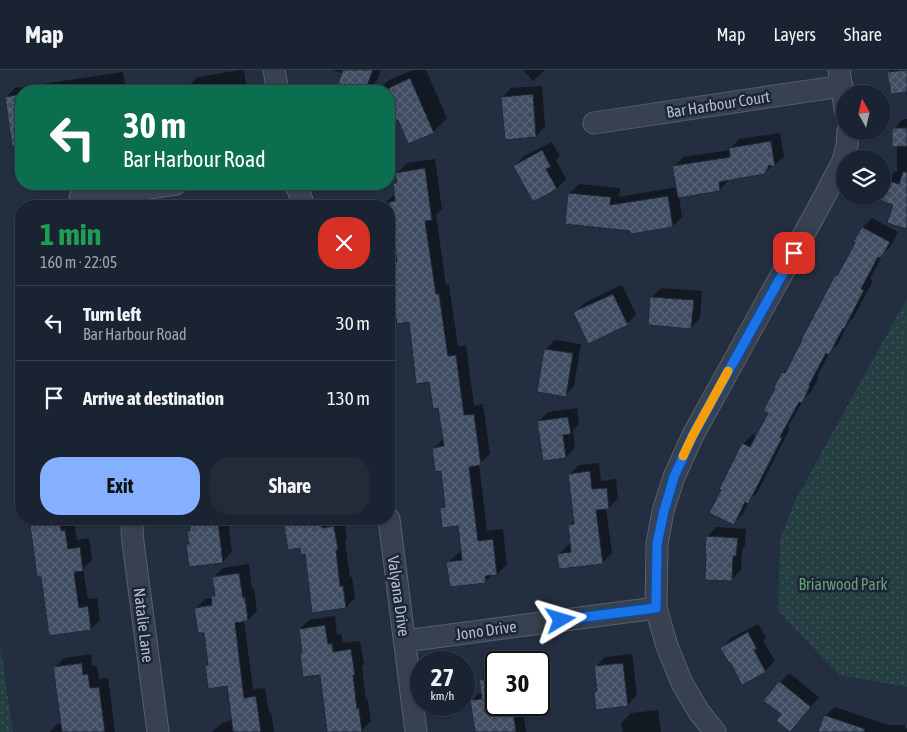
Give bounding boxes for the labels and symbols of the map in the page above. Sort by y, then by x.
north arrow [836,85,891,140]
street label: Bar Harbour Court [665,87,772,121]
pin [773,232,815,274]
street label: Valyana Drive [383,555,414,638]
park label: Briarwood Park [798,575,888,593]
street label: Natalie Lane [130,587,158,663]
position arrow [534,593,586,645]
street label: Jono Drive [454,617,518,643]
speed limit sign: 30 [485,651,550,716]

